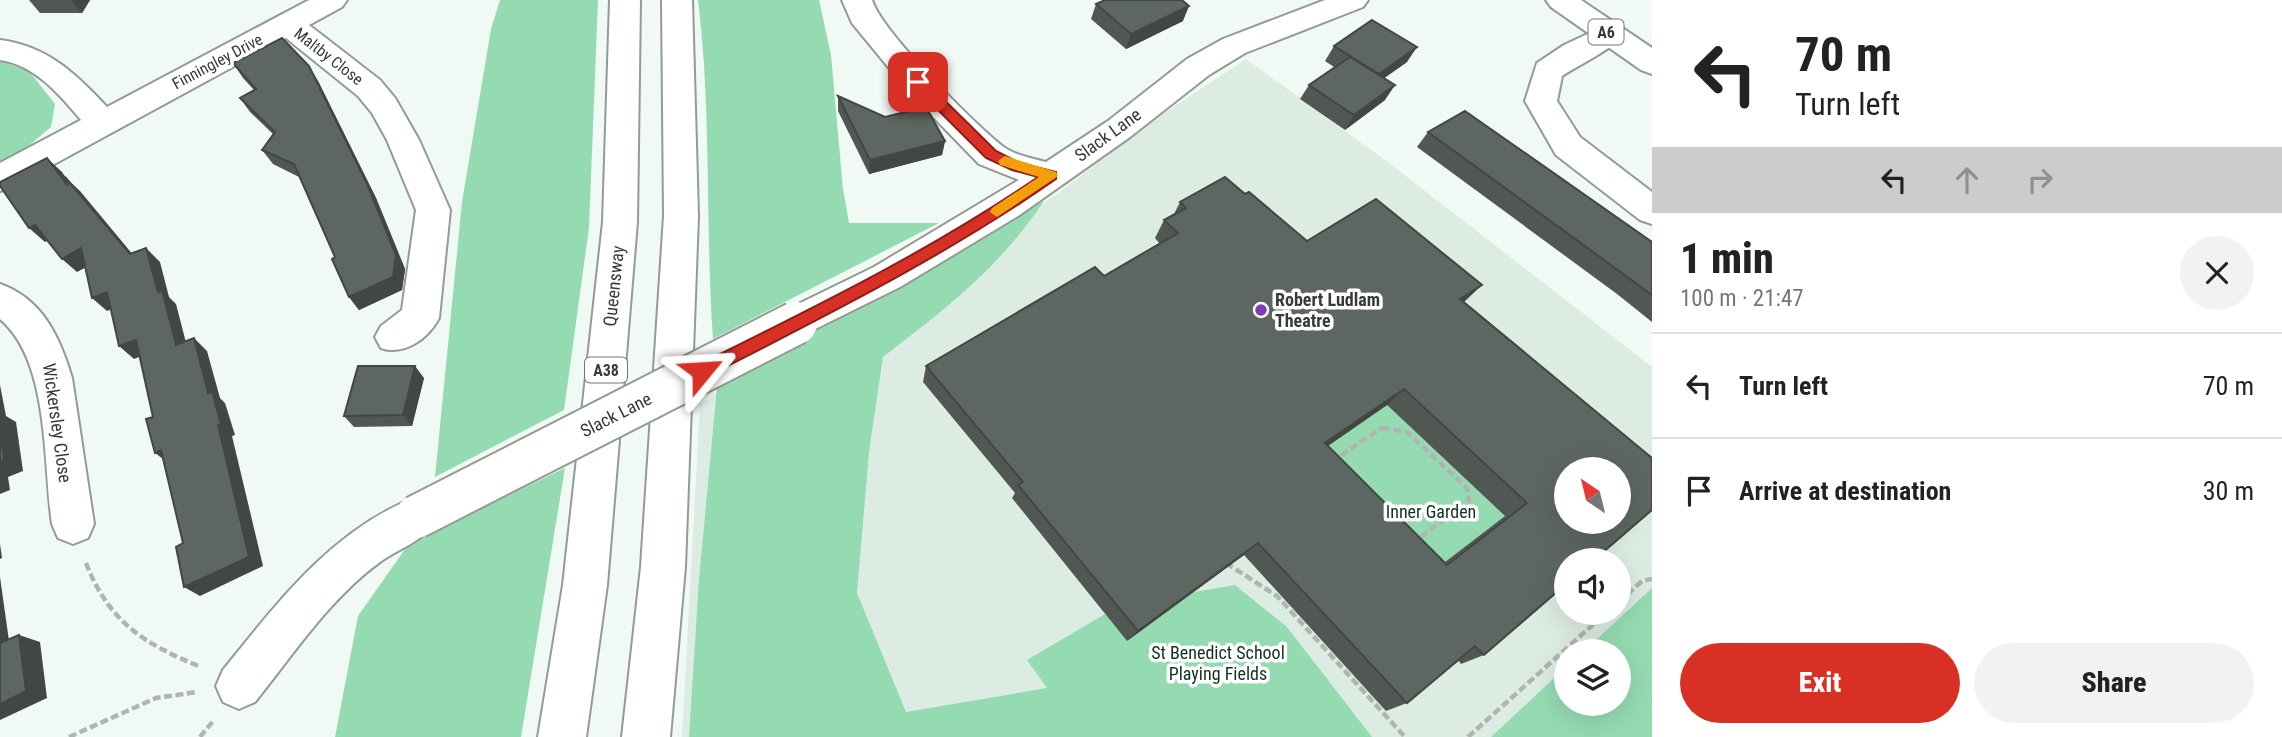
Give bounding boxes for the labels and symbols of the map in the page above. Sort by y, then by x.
road number: A6 [1588,20,1624,44]
street label: Maltby Close [291,24,367,89]
street label: Finningley Drive [169,30,266,93]
pin [888,52,948,112]
street label: Slack Lane [1070,103,1145,166]
street label: Queensway [599,244,628,327]
place label: Robert Ludlam Theatre [1275,289,1380,331]
marker: Robert Ludlam Theatre [1253,302,1269,318]
position arrow [665,334,739,408]
road number: A38 [585,358,627,382]
street label: Wickersley Close [39,362,76,484]
street label: Slack Lane [577,388,655,441]
north arrow [1554,457,1631,534]
park label: Inner Garden [1386,501,1476,522]
park label: St Benedict School Playing Fields [1151,642,1285,684]

